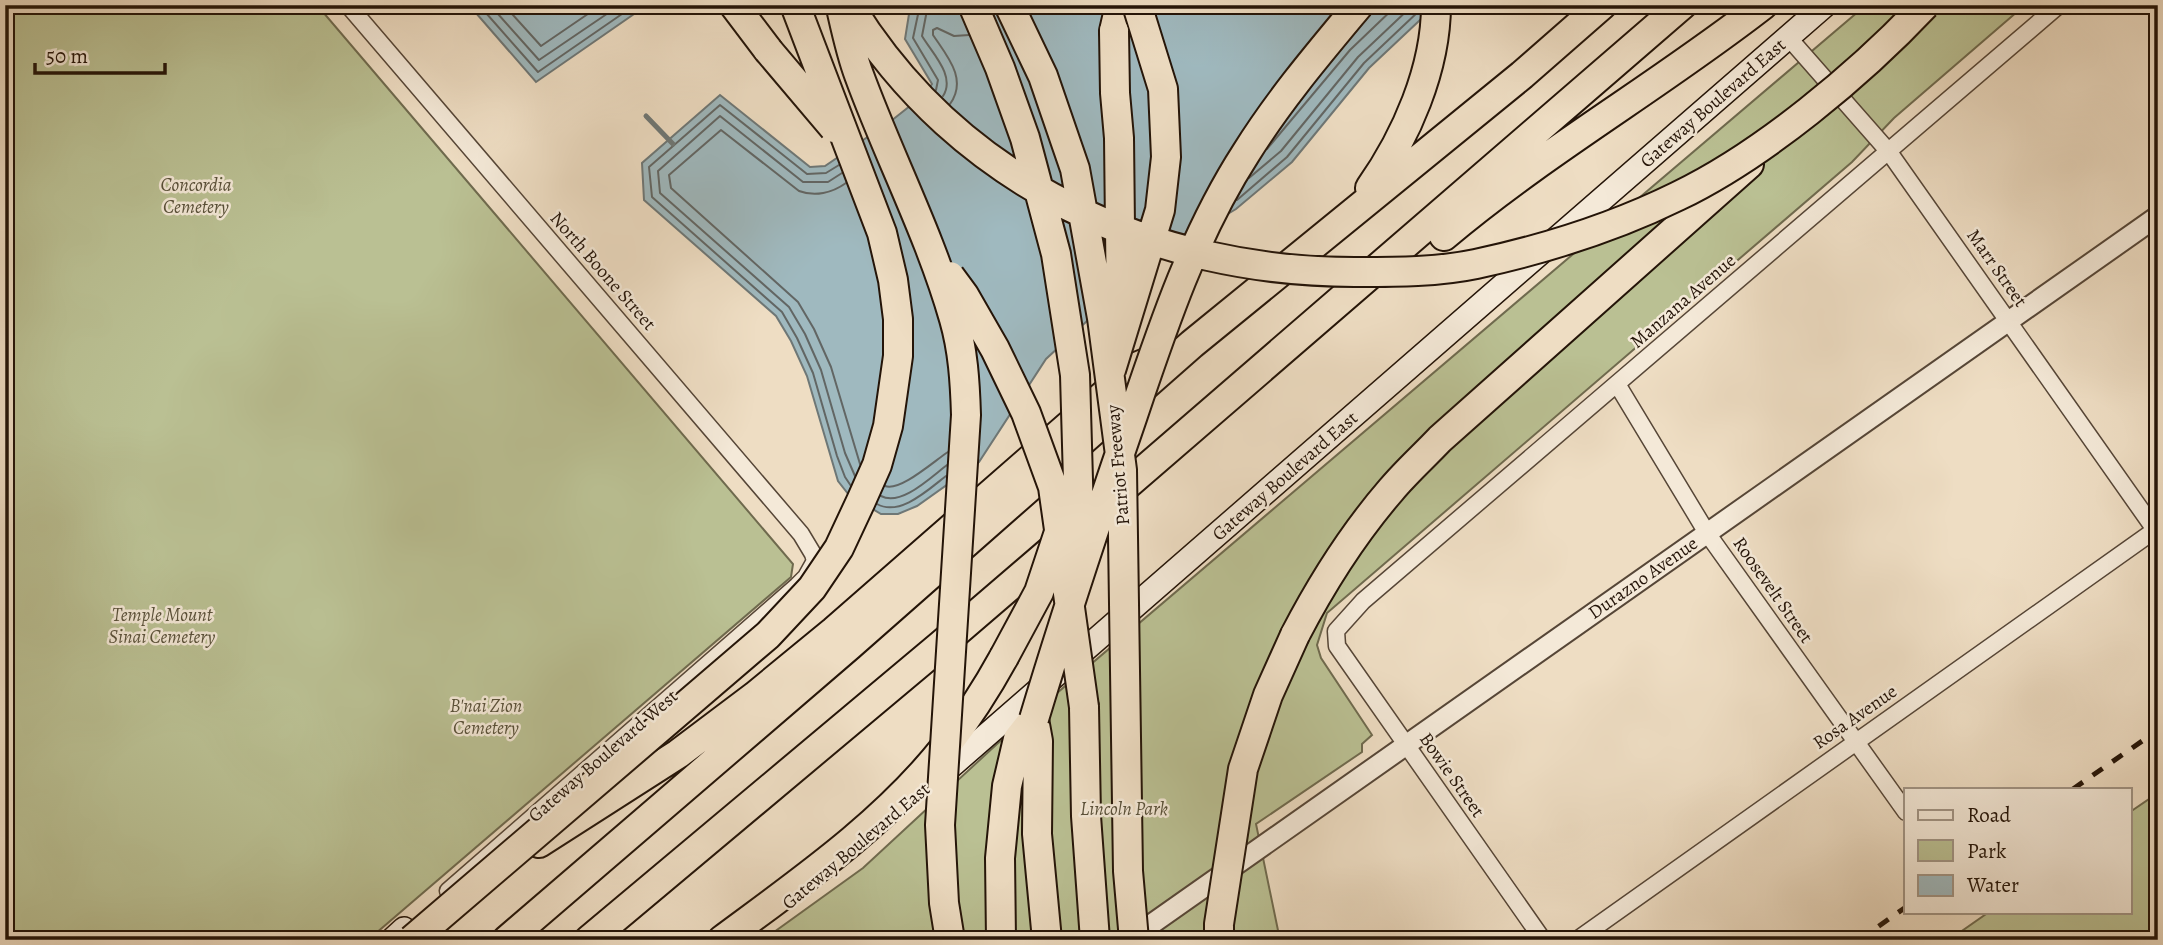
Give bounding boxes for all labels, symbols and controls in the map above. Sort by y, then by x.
scale bar [35,32,164,76]
street label: Gateway Boulevard East [1634,32,1792,174]
text: 50 m [46,42,88,70]
park label: Concordia Cemetery [160,172,232,220]
street label: North Boone Street [544,206,662,336]
street label: Marr Street [1961,224,2033,312]
street label: Manzana Avenue [1625,248,1741,354]
street label: Patriot Freeway [1100,403,1136,526]
street label: Gateway Boulevard East [1206,405,1364,547]
street label: Durazno Avenue [1583,530,1703,626]
street label: Roosevelt Street [1727,532,1819,648]
park label: Temple Mount Sinai Cemetery [109,602,216,650]
street label: Rosa Avenue [1808,678,1902,756]
street label: Gateway Boulevard West [522,684,684,828]
park label: B'nai Zion Cemetery [450,693,522,741]
street label: Bowie Street [1413,727,1491,823]
street label: Gateway Boulevard East [777,776,935,916]
legend [1904,788,2132,914]
park label: Lincoln Park [1080,796,1168,822]
text: Road [1967,801,2011,829]
text: Park [1967,837,2007,865]
text: Water [1966,871,2019,899]

